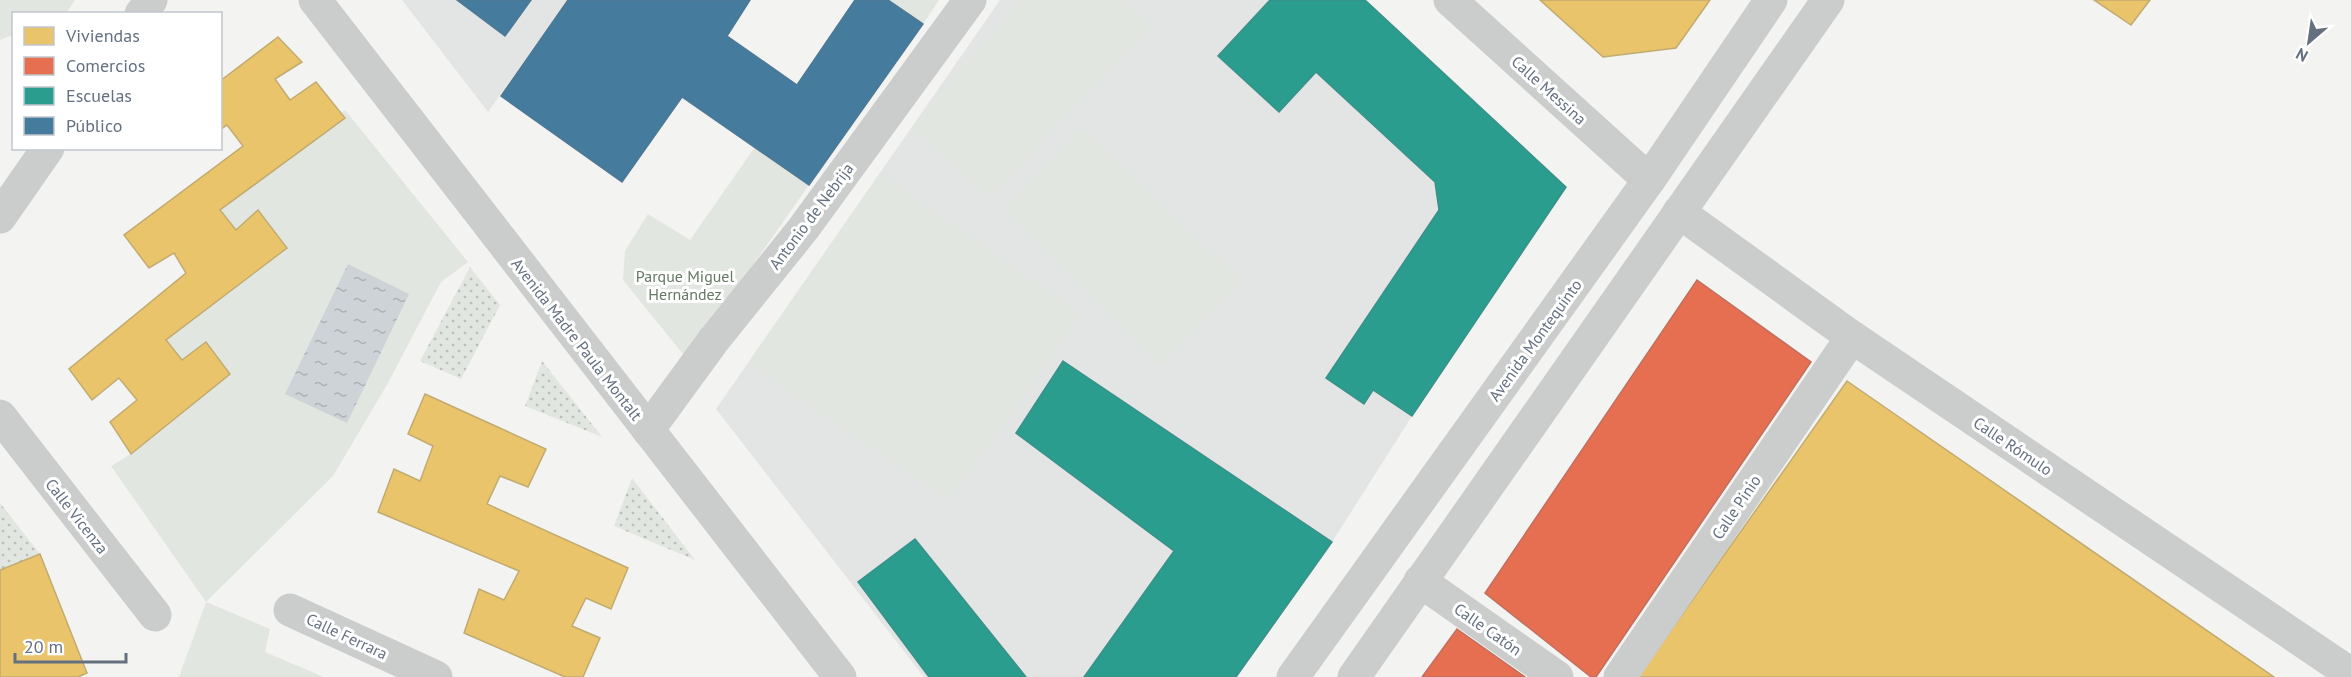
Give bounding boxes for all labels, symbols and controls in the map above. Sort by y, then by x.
legend [12,12,222,150]
north arrow [2279,12,2339,72]
text: Viviendas [65,24,140,47]
text: N [2292,44,2311,66]
street label: Calle Messina [1507,51,1591,129]
text: Comercios [66,54,145,77]
text: Escuelas [66,84,132,107]
text: Público [66,114,122,137]
street label: Antonio de Nebrija [764,159,858,273]
street label: Avenida Madre Paula Montalt [507,254,647,425]
park label: Parque Miguel Hernández [636,266,734,304]
street label: Avenida Montequinto [1484,275,1586,405]
street label: Calle Rómulo [1970,412,2056,480]
street label: Calle Pinio [1707,471,1765,543]
street label: Calle Vicenza [41,474,113,558]
street label: Calle Catón [1450,598,1526,660]
street label: Calle Ferrara [303,609,391,663]
scale bar [15,626,126,664]
text: 20 m [24,635,63,658]

